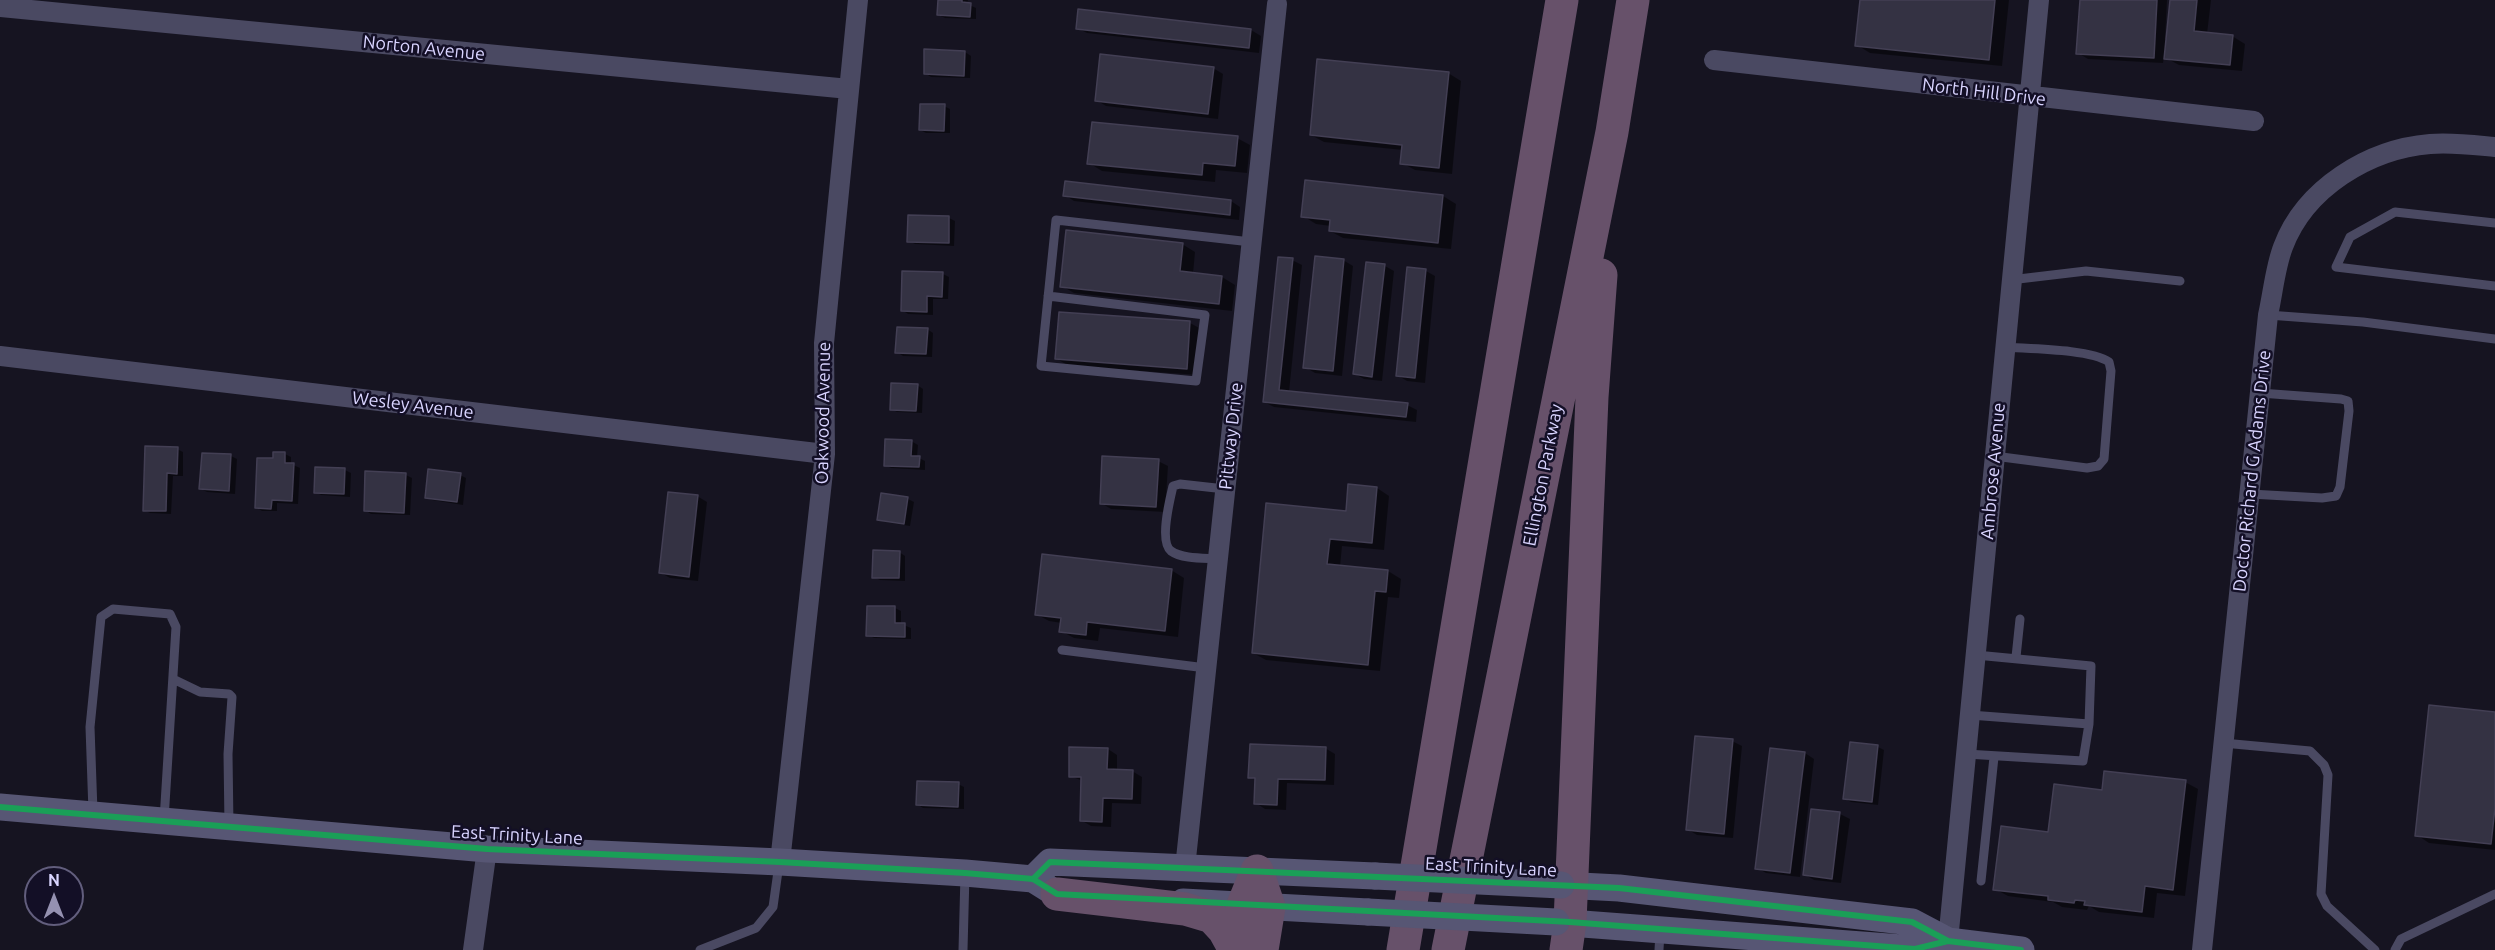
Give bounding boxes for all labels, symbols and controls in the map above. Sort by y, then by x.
street label: Norton Avenue [362,31,486,65]
street label: North Hill Drive [1921,74,2047,110]
street label: Oakwood Avenue [811,341,835,485]
street label: Doctor Richard G Adams Drive [2229,349,2275,593]
street label: Pittway Drive [1215,381,1247,491]
street label: Wesley Avenue [351,387,475,423]
street label: Ellington Parkway [1519,402,1567,548]
street label: Ambrose Avenue [1976,402,2010,540]
street label: East Trinity Lane [450,821,584,849]
street label: East Trinity Lane [1424,853,1558,881]
north arrow [24,866,84,926]
text: N [48,871,60,889]

